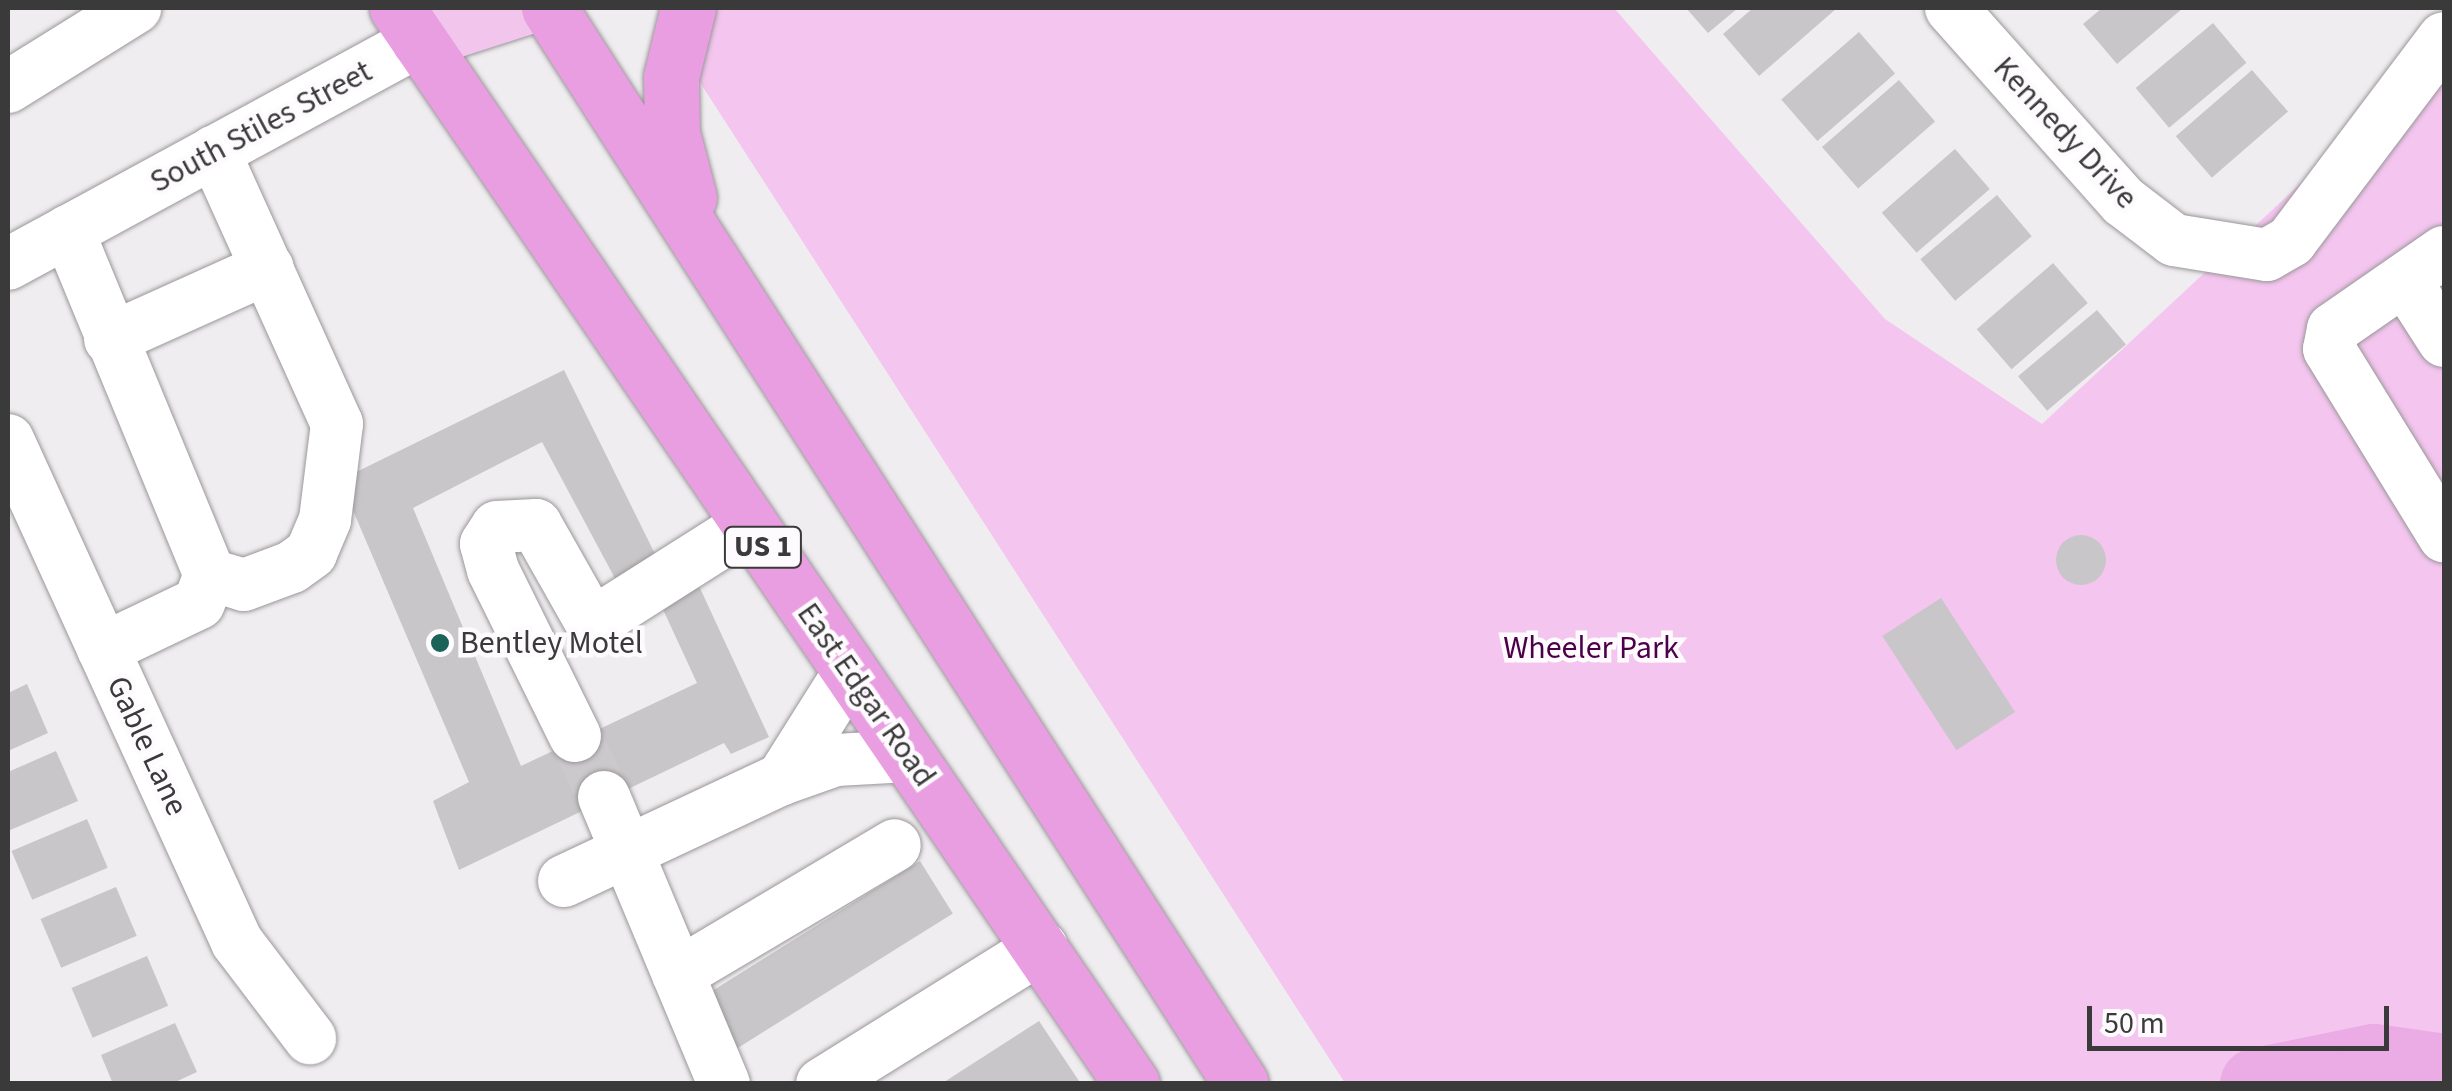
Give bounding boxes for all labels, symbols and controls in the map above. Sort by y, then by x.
street label: Kennedy Drive [1985,49,2145,217]
street label: South Stiles Street [144,52,378,202]
road number: US 1 [723,522,803,572]
street label: East Edgar Road [789,596,943,794]
place label: Bentley Motel [460,624,643,662]
park label: Wheeler Park [1503,629,1679,667]
marker: Bentley Motel [429,632,451,654]
street label: Gable Lane [98,670,196,822]
scale bar [2092,986,2394,1048]
text: 50 m [2104,1002,2165,1045]

